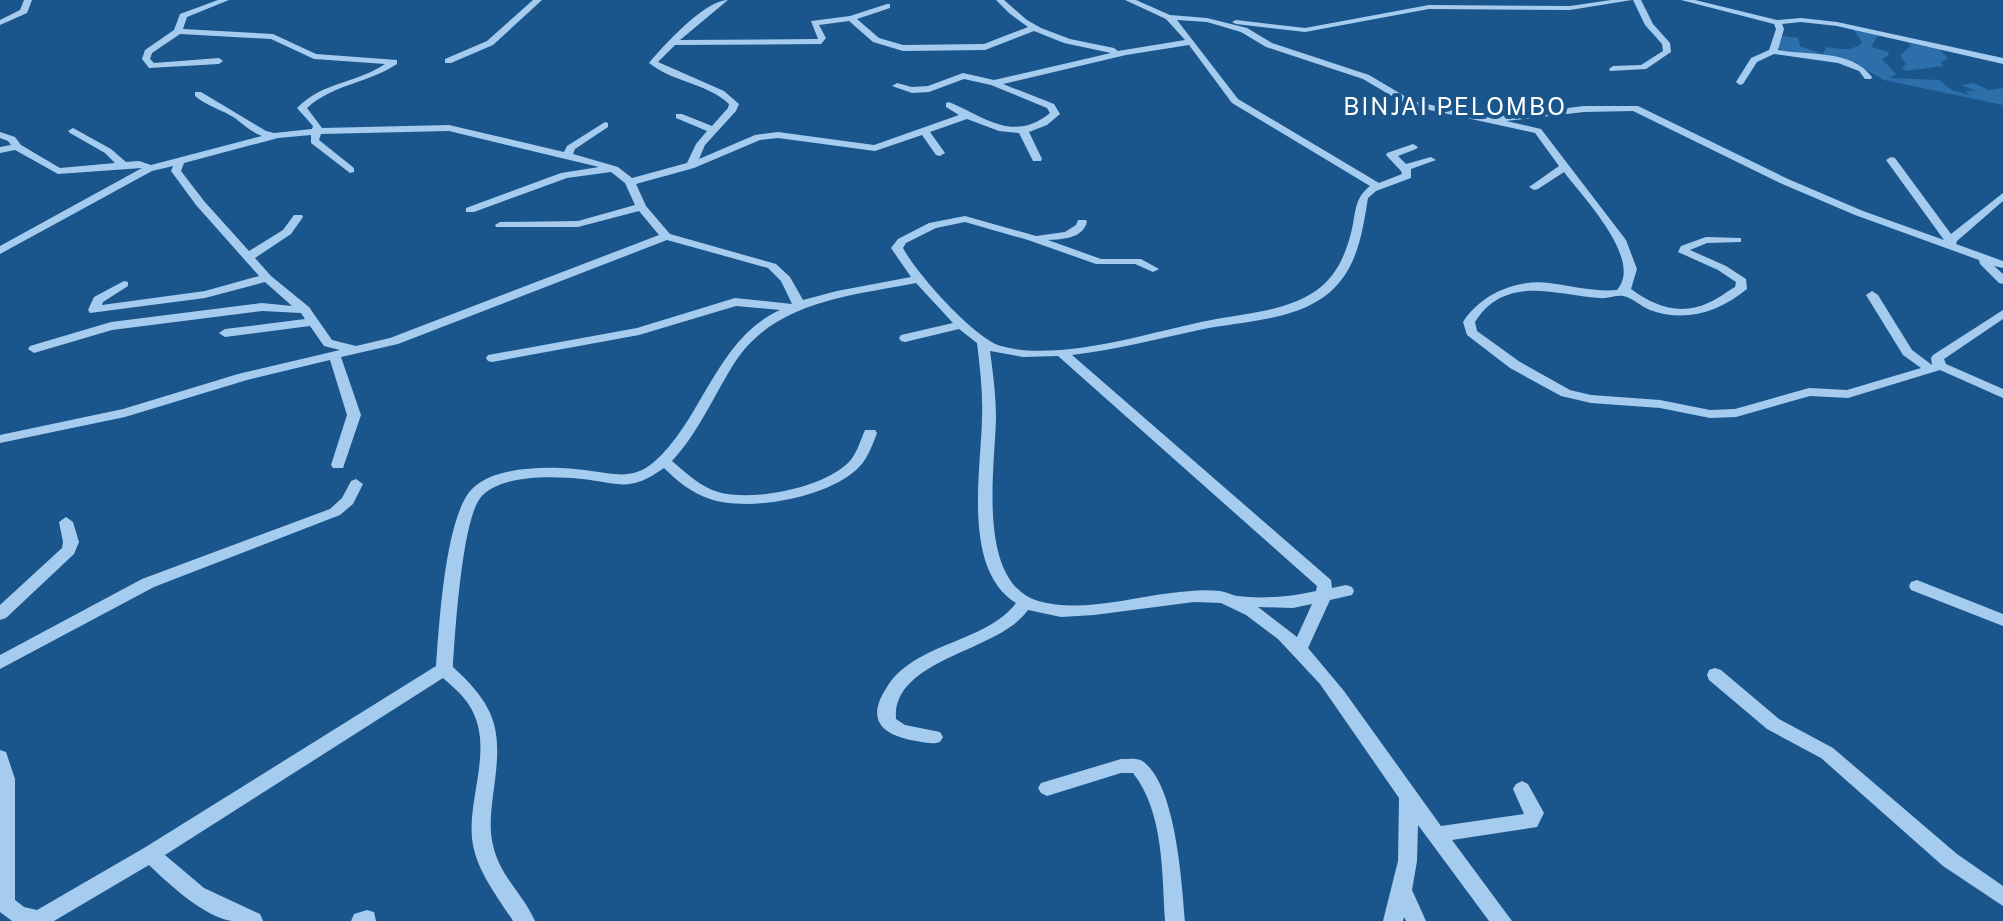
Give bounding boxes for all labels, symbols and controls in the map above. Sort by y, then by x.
district label: BINJAI PELOMBO [1343,92,1567,120]

